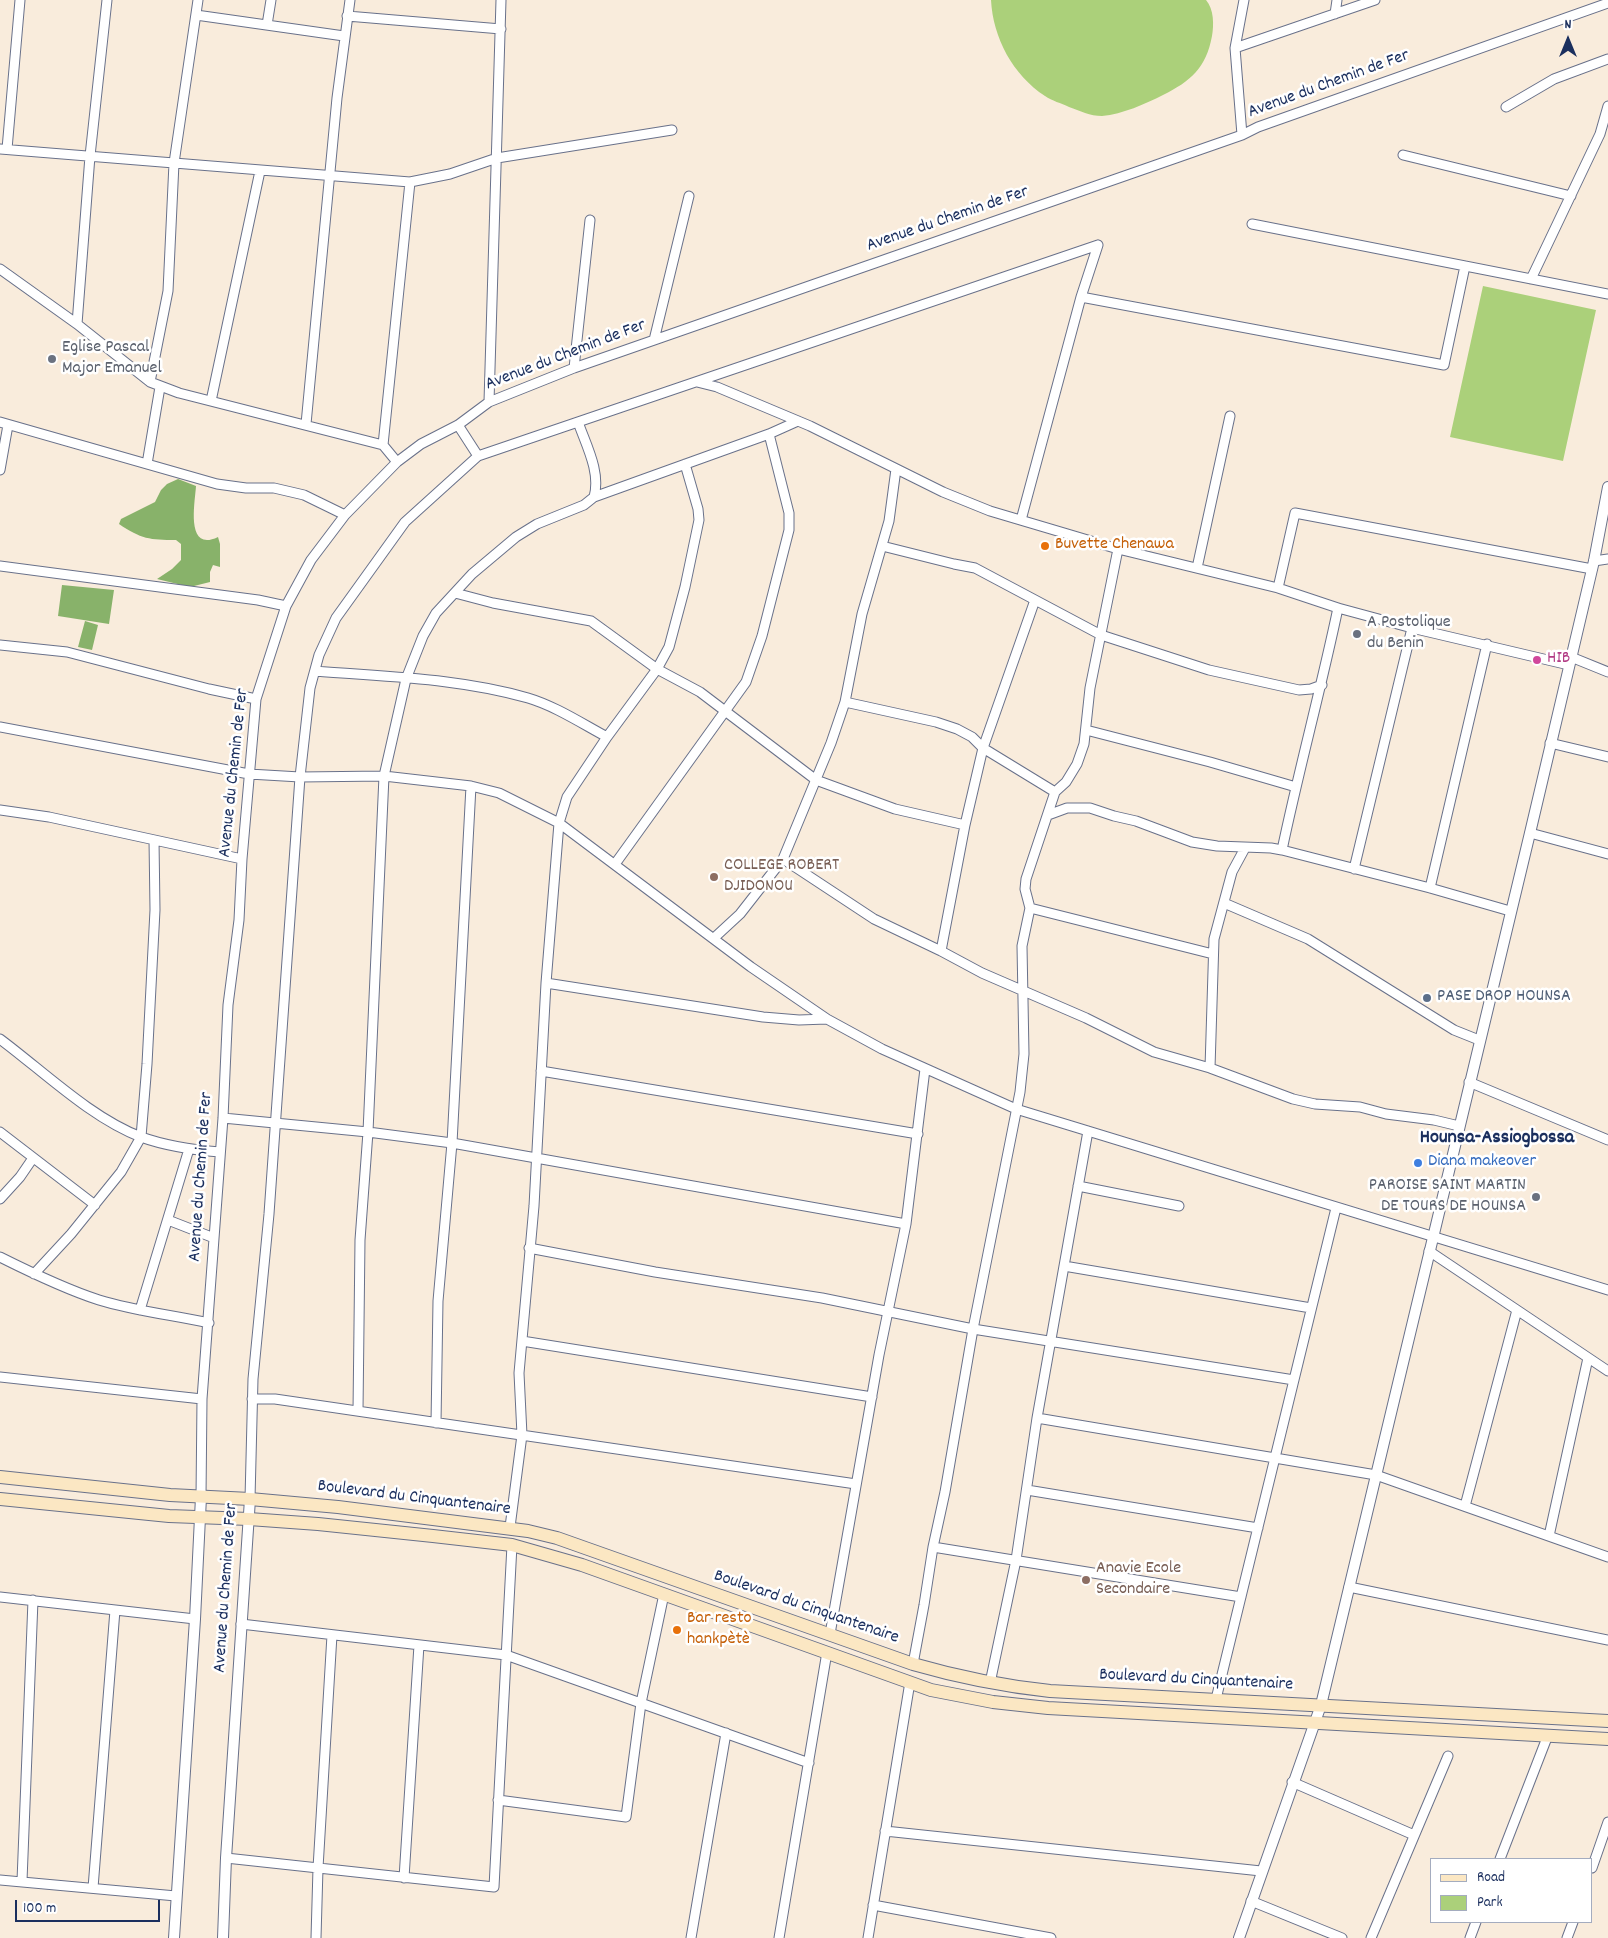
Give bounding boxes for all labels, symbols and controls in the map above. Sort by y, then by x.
north arrow [1543,15,1593,65]
text: N [1565,15,1571,35]
street label: Avenue du Chemin de Fer [1245,46,1413,124]
street label: Avenue du Chemin de Fer [864,182,1032,258]
street label: Avenue du Chemin de Fer [483,315,649,397]
place label: Eglise Pascal Major Emanuel [62,338,162,380]
marker: Eglise Pascal Major Emanuel [46,353,58,365]
place label: Buvette Chenawa [1055,535,1174,557]
marker: Buvette Chenawa [1039,540,1051,552]
place label: A Postolique du Benin [1367,613,1451,656]
marker: A Postolique du Benin [1351,628,1363,640]
place label: HIB [1547,649,1570,671]
marker: HIB [1531,654,1543,666]
street label: Avenue du Chemin de Fer [215,687,255,859]
place label: COLLEGE ROBERT DJIDONOU [724,856,839,899]
marker: COLLEGE ROBERT DJIDONOU [708,871,720,883]
place label: PASE DROP HOUNSA [1437,987,1571,1009]
marker: PASE DROP HOUNSA [1421,992,1433,1004]
street label: Avenue du Chemin de Fer [185,1091,219,1263]
district label: Hounsa-Assiogbossa [1420,1127,1574,1151]
place label: Diana makeover [1428,1152,1536,1174]
marker: Diana makeover [1412,1157,1424,1169]
place label: PAROISE SAINT MARTIN DE TOURS DE HOUNSA [1369,1176,1526,1218]
marker: PAROISE SAINT MARTIN DE TOURS DE HOUNSA [1530,1191,1542,1203]
street label: Boulevard du Cinquantenaire [316,1476,512,1522]
street label: Avenue du Chemin de Fer [210,1502,244,1674]
place label: Anavie Ecole Secondaire [1096,1559,1181,1602]
street label: Boulevard du Cinquantenaire [711,1566,901,1650]
marker: Anavie Ecole Secondaire [1080,1574,1092,1586]
place label: Bar resto hankpètè [687,1609,752,1652]
marker: Bar resto hankpètè [671,1624,683,1636]
street label: Boulevard du Cinquantenaire [1098,1665,1294,1697]
legend [1430,1858,1593,1923]
text: Road [1477,1867,1505,1889]
scale bar [18,1890,162,1922]
text: Park [1477,1892,1503,1914]
text: 100 m [23,1898,56,1920]

